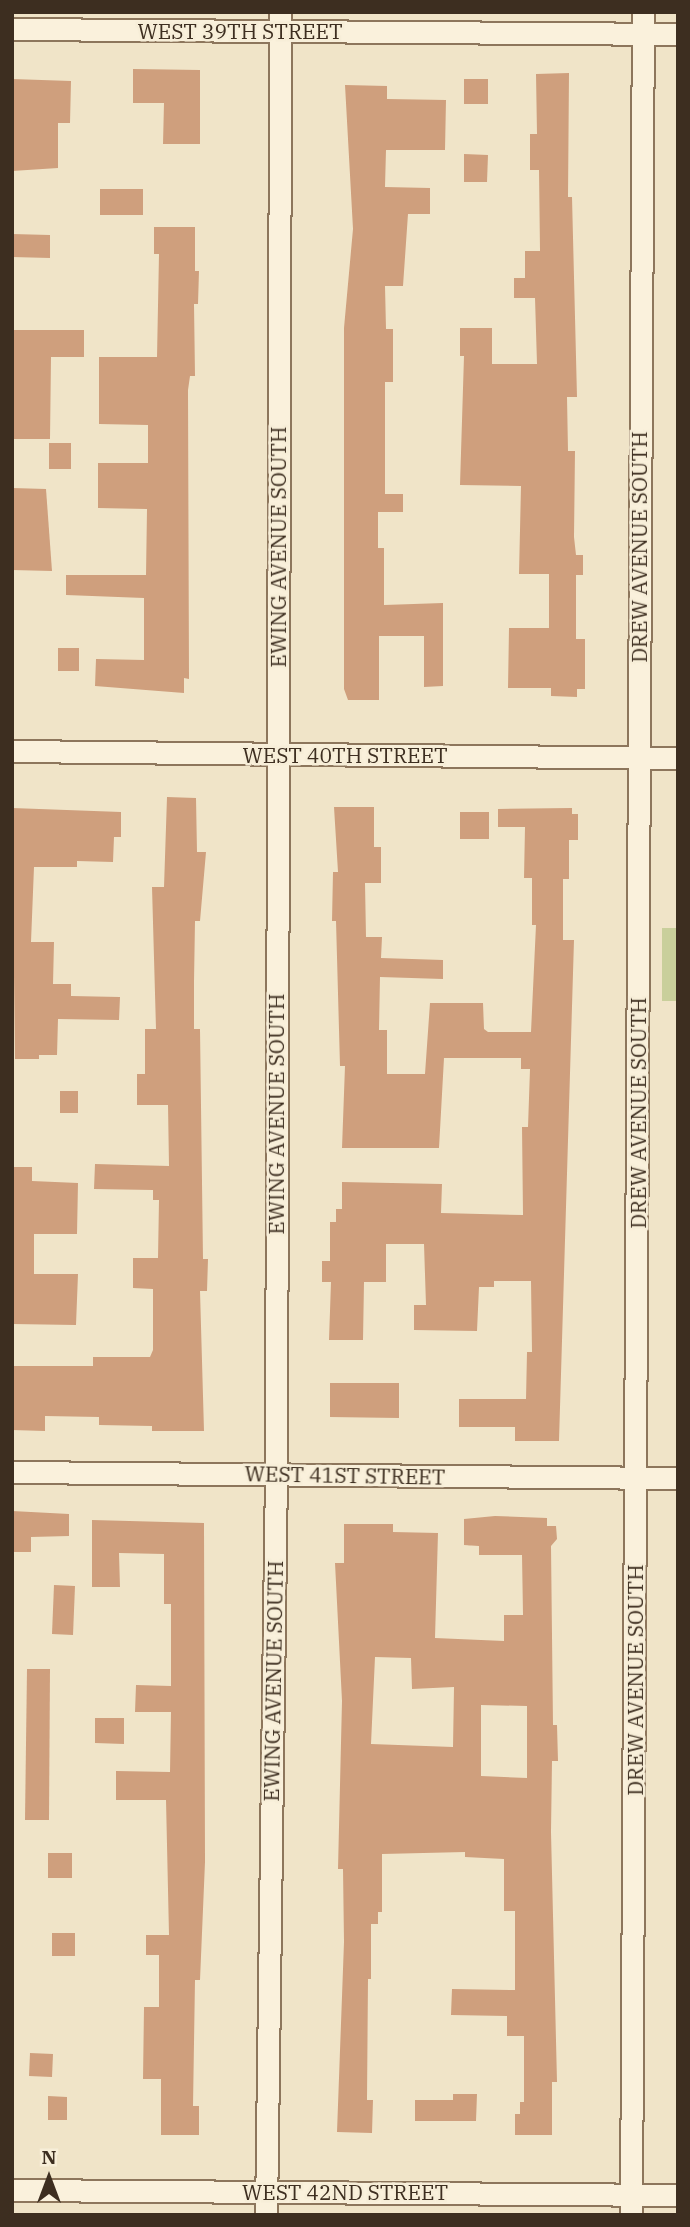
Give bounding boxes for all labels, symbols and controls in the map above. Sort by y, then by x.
street label: WEST 39TH STREET [137,18,343,44]
street label: EWING AVENUE SOUTH [265,426,291,668]
street label: DREW AVENUE SOUTH [626,431,652,663]
street label: WEST 40TH STREET [242,742,448,768]
street label: EWING AVENUE SOUTH [263,993,289,1235]
street label: DREW AVENUE SOUTH [625,997,651,1229]
street label: WEST 41ST STREET [244,1461,446,1489]
street label: EWING AVENUE SOUTH [258,1560,288,1802]
street label: DREW AVENUE SOUTH [622,1564,648,1796]
north arrow [14,2143,84,2213]
text: N [41,2145,57,2169]
street label: WEST 42ND STREET [242,2179,448,2205]

